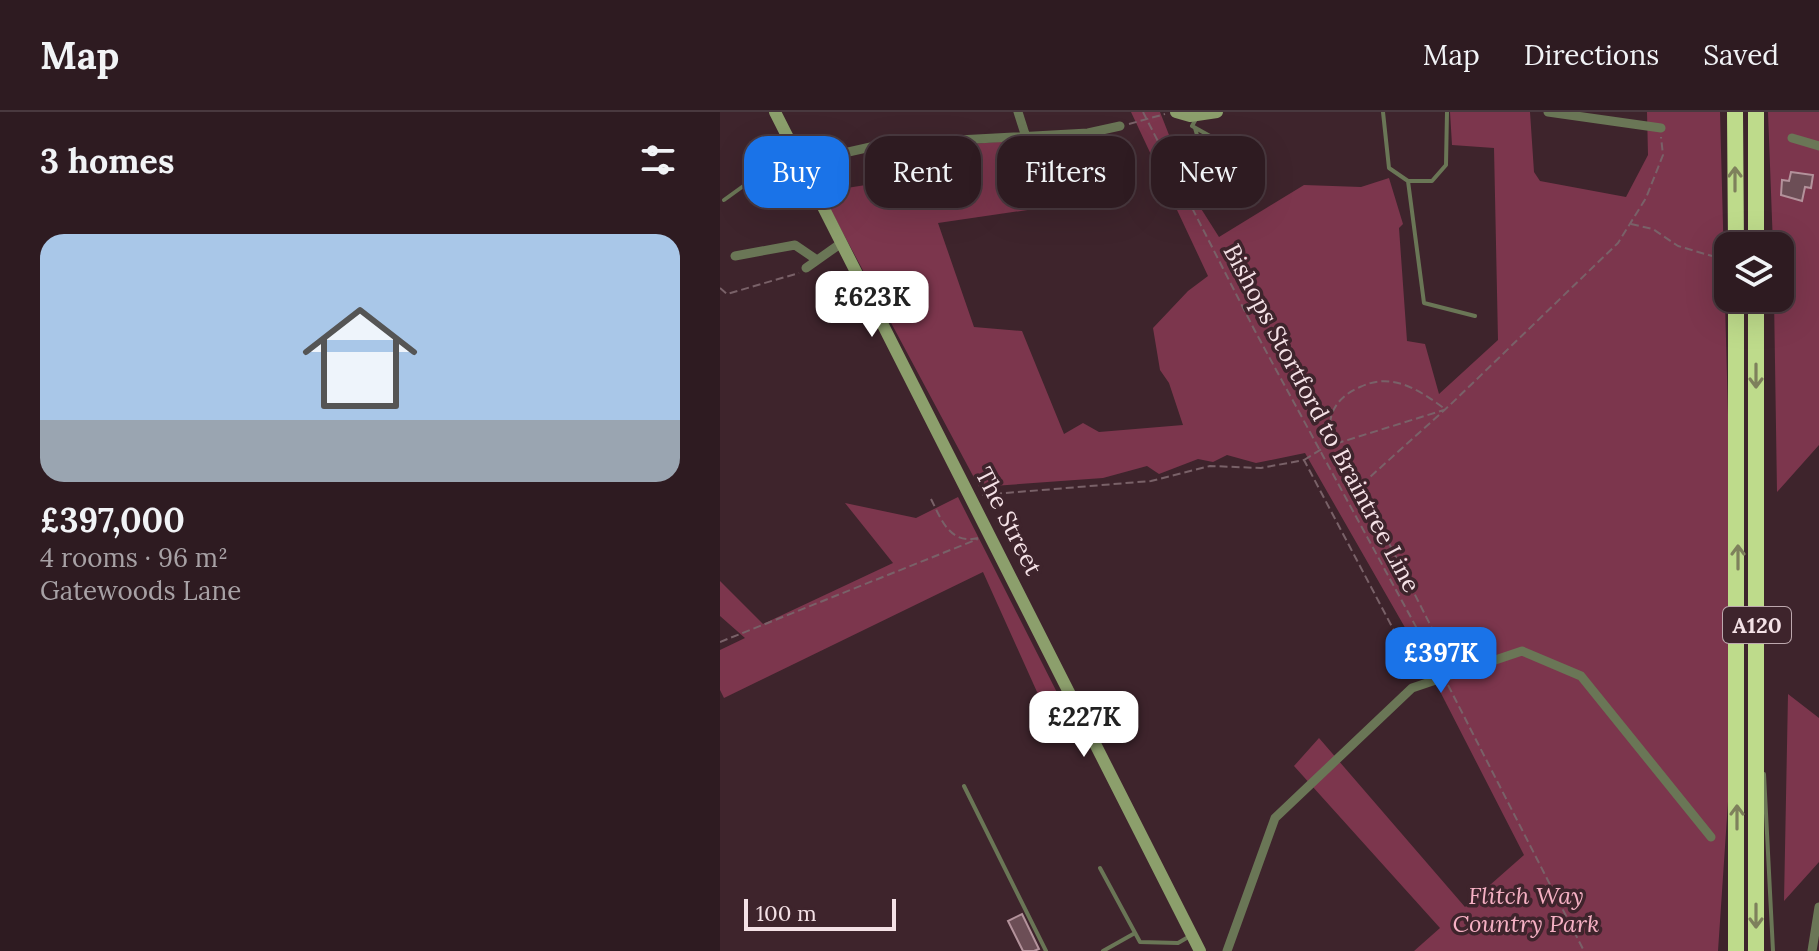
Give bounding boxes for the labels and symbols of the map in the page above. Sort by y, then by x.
one-way arrow [1727,166,1743,193]
street label: Bishops Stortford to Braintree Line [1217,238,1427,598]
pin: £623K [816,271,928,339]
one-way arrow [1748,362,1764,389]
street label: The Street [969,462,1050,581]
one-way arrow [1730,544,1746,571]
road number: A120 [1723,607,1791,643]
pin: £397K [1385,627,1497,695]
pin: £227K [1028,691,1140,759]
one-way arrow [1729,804,1745,831]
park label: Flitch Way Country Park [1453,880,1599,939]
scale bar [744,895,896,931]
one-way arrow [1748,902,1764,929]

